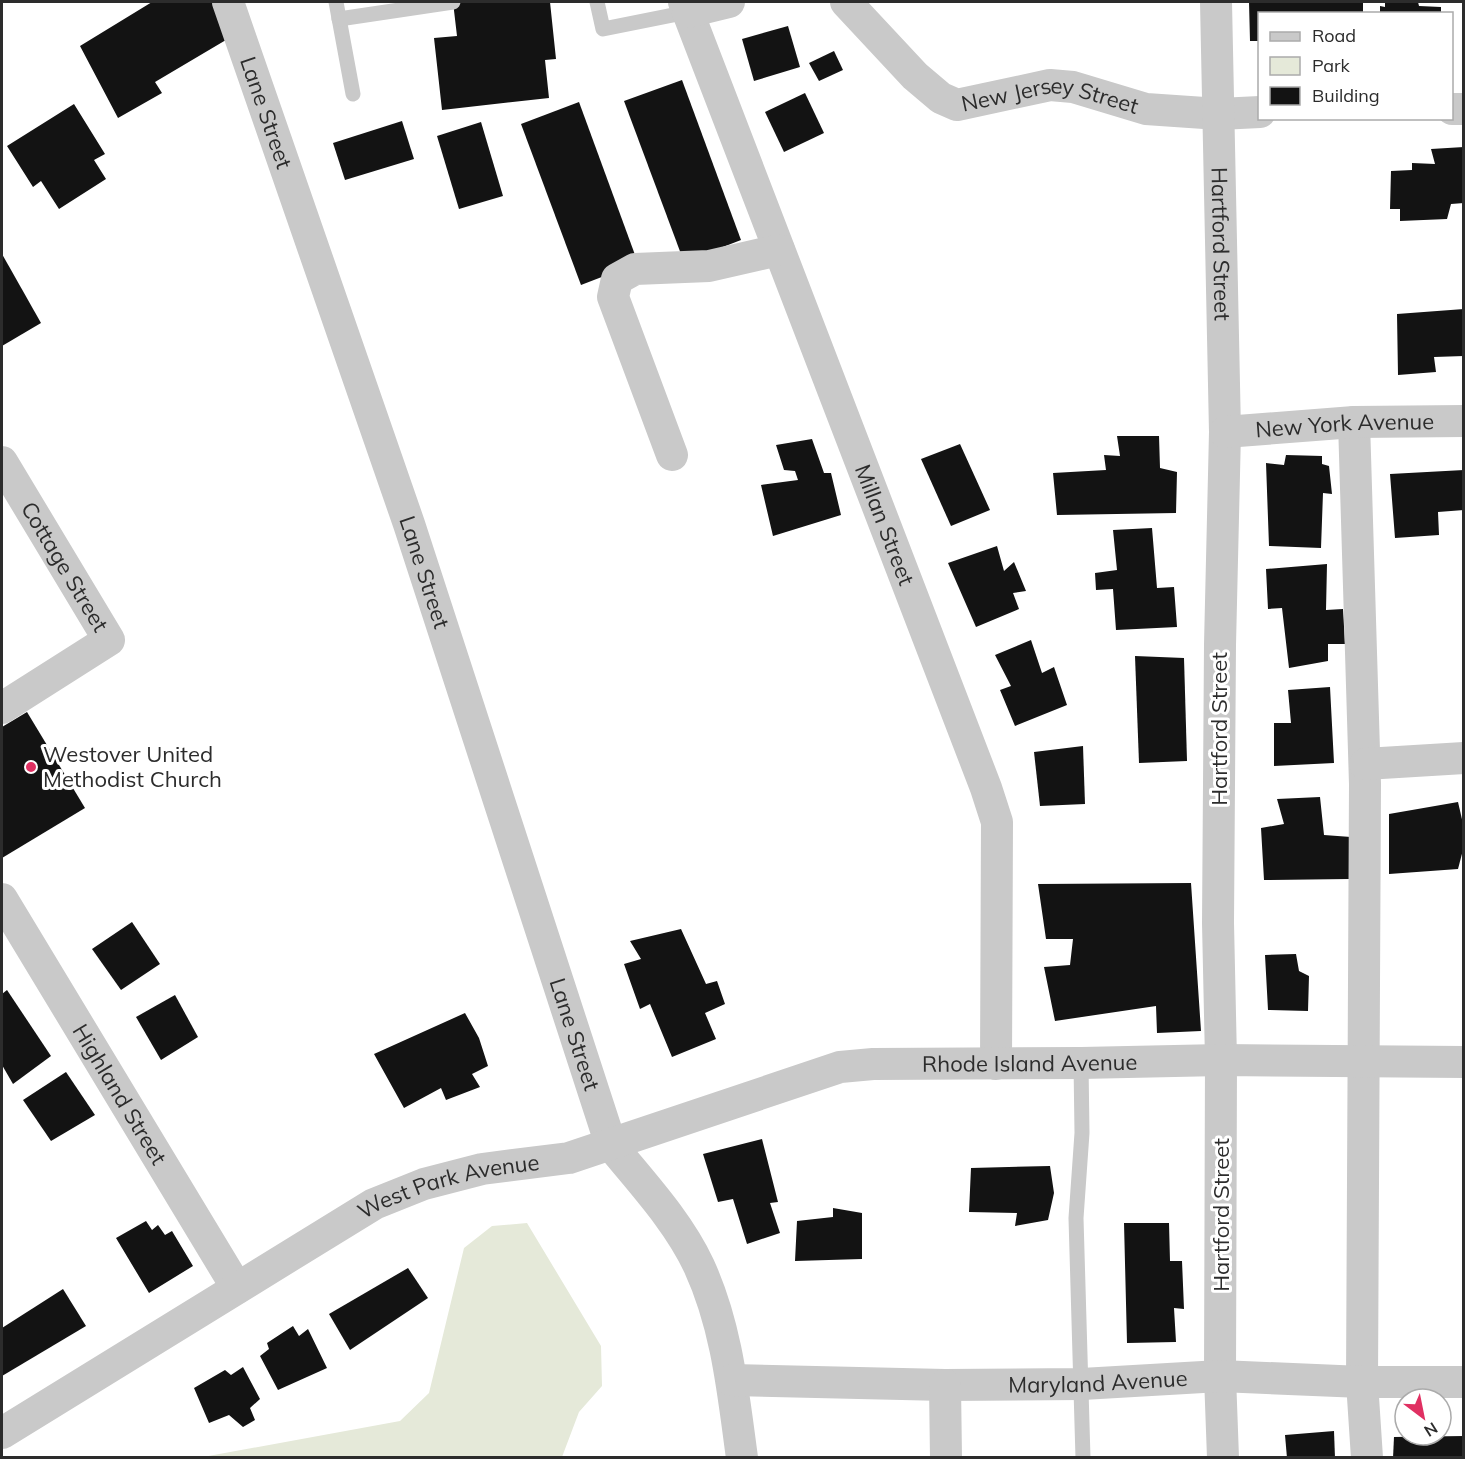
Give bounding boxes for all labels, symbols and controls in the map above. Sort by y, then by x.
legend [1258,12,1453,120]
text: Road [1312,24,1356,47]
street label: Lane Street [234,53,299,173]
text: Park [1312,54,1351,77]
street label: New Jersey Street [959,71,1142,120]
text: Building [1312,84,1380,107]
street label: Hartford Street [1205,167,1237,321]
street label: New York Avenue [1254,407,1434,444]
street label: Millan Street [849,460,921,589]
street label: Cottage Street [15,496,115,637]
street label: Lane Street [393,512,456,632]
street label: Hartford Street [1205,652,1233,806]
place label: Westover United Methodist Church [43,740,222,793]
marker: Westover United Methodist Church [24,760,38,774]
street label: Lane Street [544,974,606,1094]
street label: Highland Street [67,1019,173,1170]
street label: Rhode Island Avenue [922,1048,1138,1078]
street label: Hartford Street [1207,1138,1235,1292]
street label: West Park Avenue [352,1148,541,1225]
street label: Maryland Avenue [1008,1364,1188,1399]
north arrow [1393,1387,1453,1447]
text: N [1421,1418,1441,1441]

